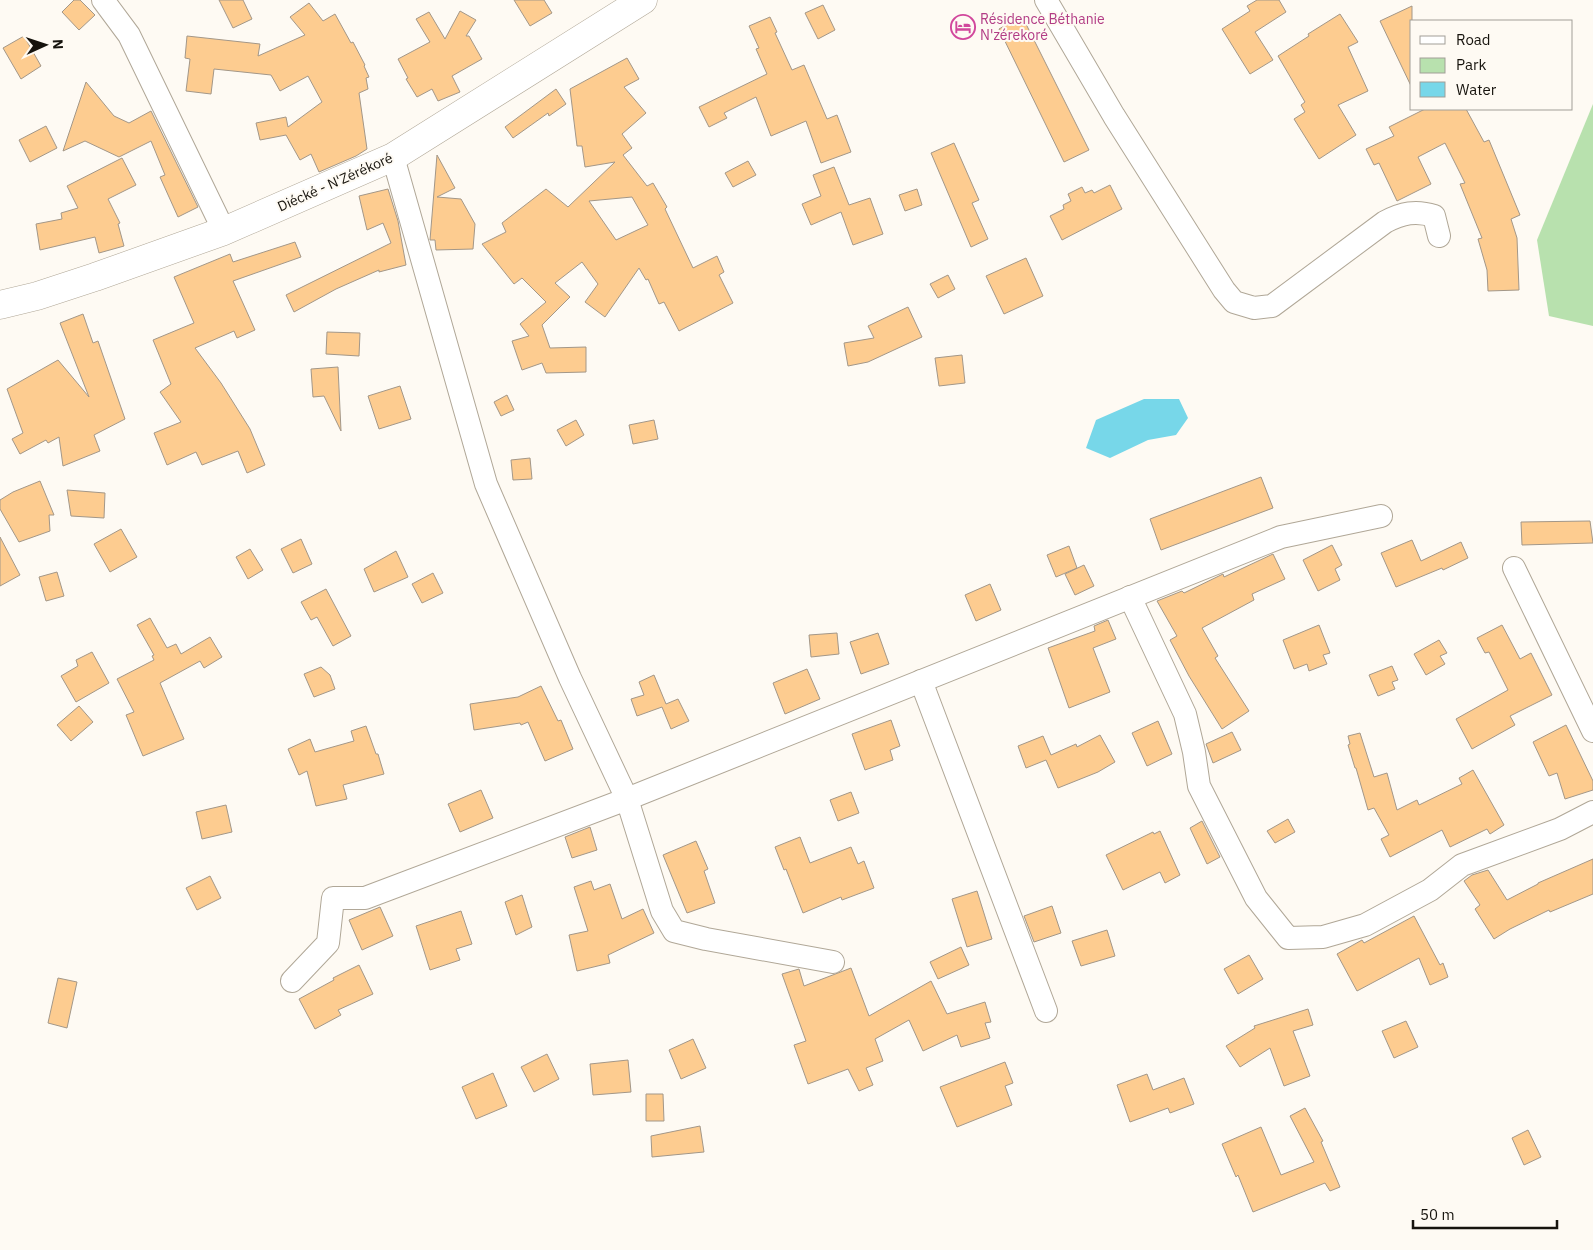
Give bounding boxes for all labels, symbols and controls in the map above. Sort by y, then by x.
place label: Résidence Béthanie N'zérekoré [980,10,1105,44]
hotel icon: Résidence Béthanie N'zérekoré [950,14,976,40]
north arrow [20,20,70,70]
legend [1410,20,1573,110]
text: Road [1456,30,1491,49]
text: N [49,39,67,50]
text: Park [1456,55,1486,74]
text: Water [1456,80,1497,99]
street label: Diécké - N'Zérékoré [275,148,396,215]
scale bar [1413,1198,1557,1230]
text: 50 m [1420,1205,1455,1224]

